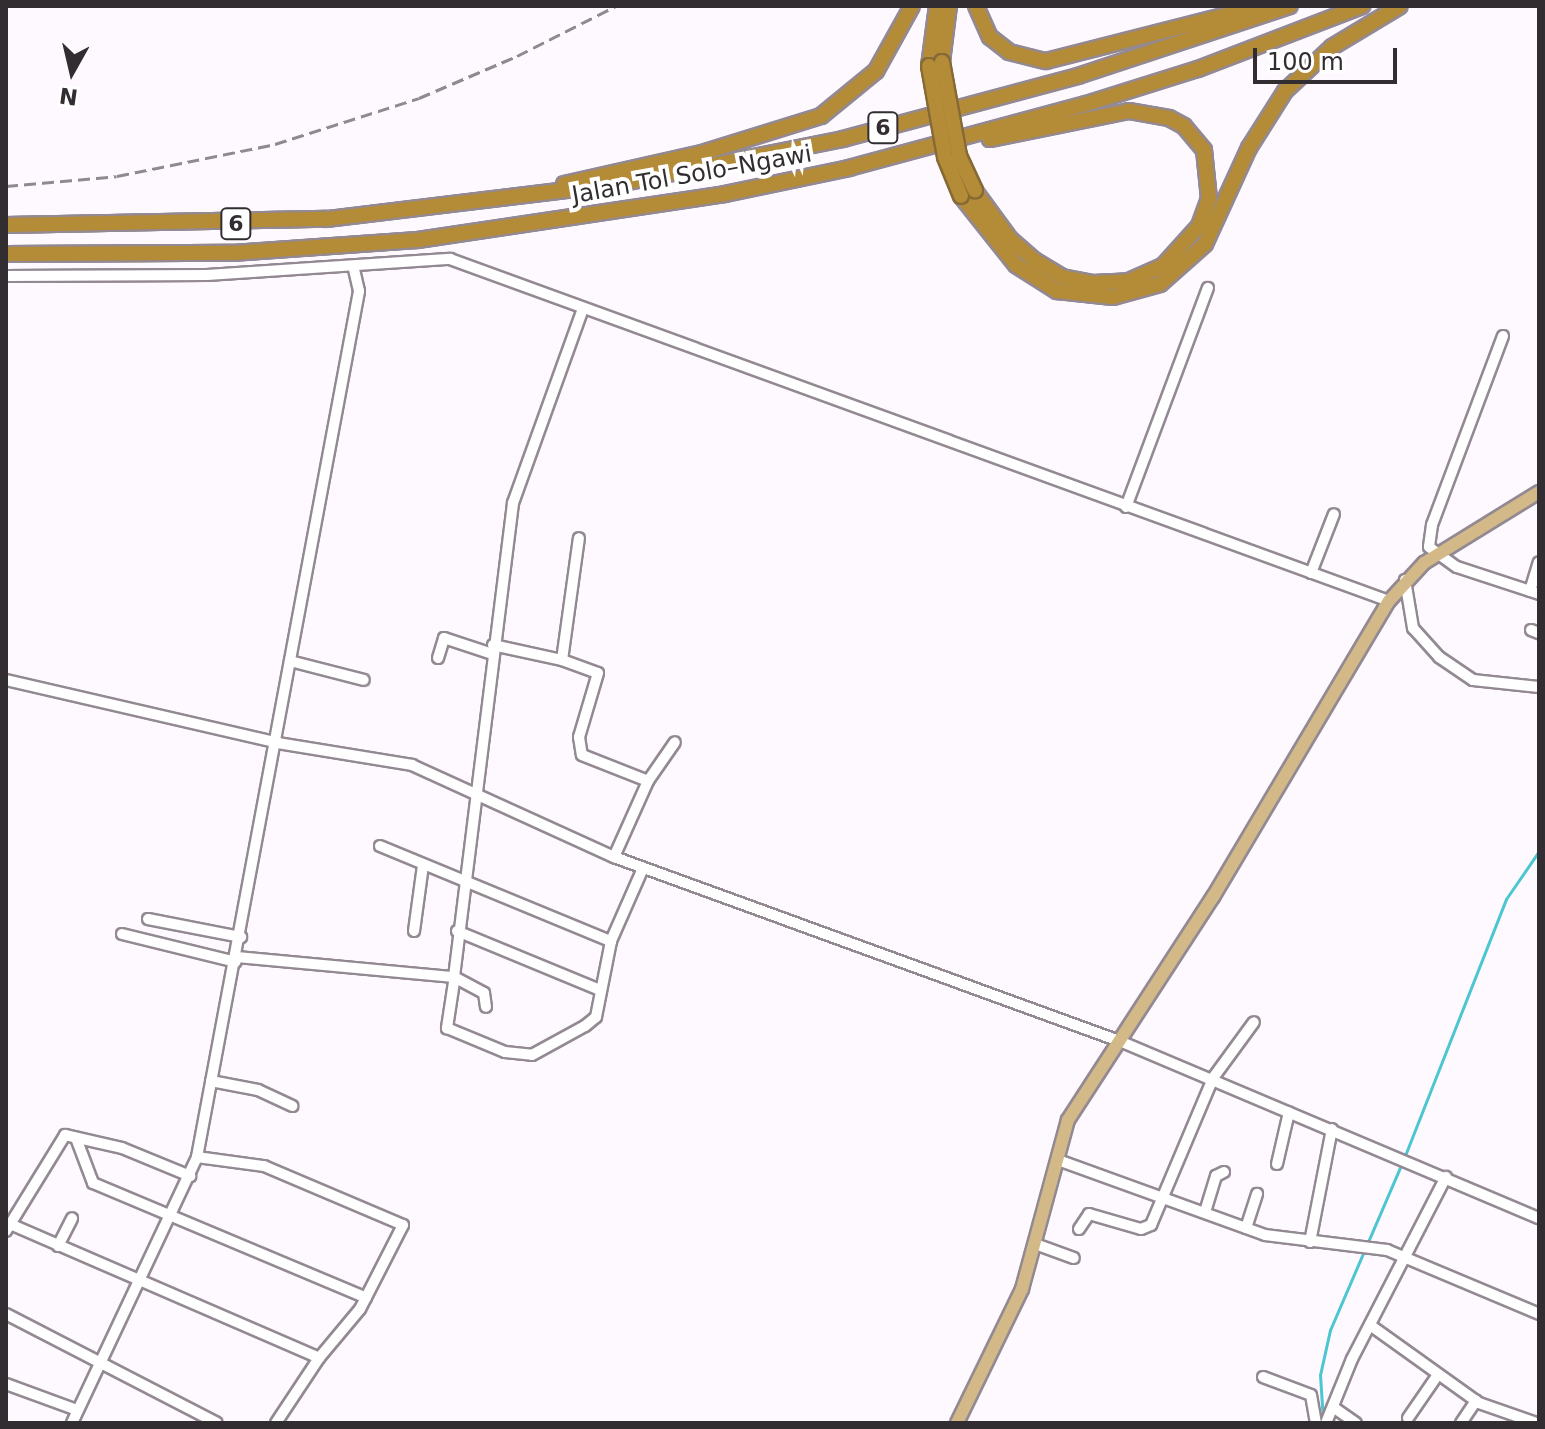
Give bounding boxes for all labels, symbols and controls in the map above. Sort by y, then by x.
north arrow [32,32,112,112]
scale bar [1257,32,1401,82]
text: 100 m [1267,48,1344,76]
text: N [58,83,79,110]
road number: 6 [867,110,899,146]
street label: Jalan Tol Solo–Ngawi [570,140,814,210]
road number: 6 [220,206,252,242]

